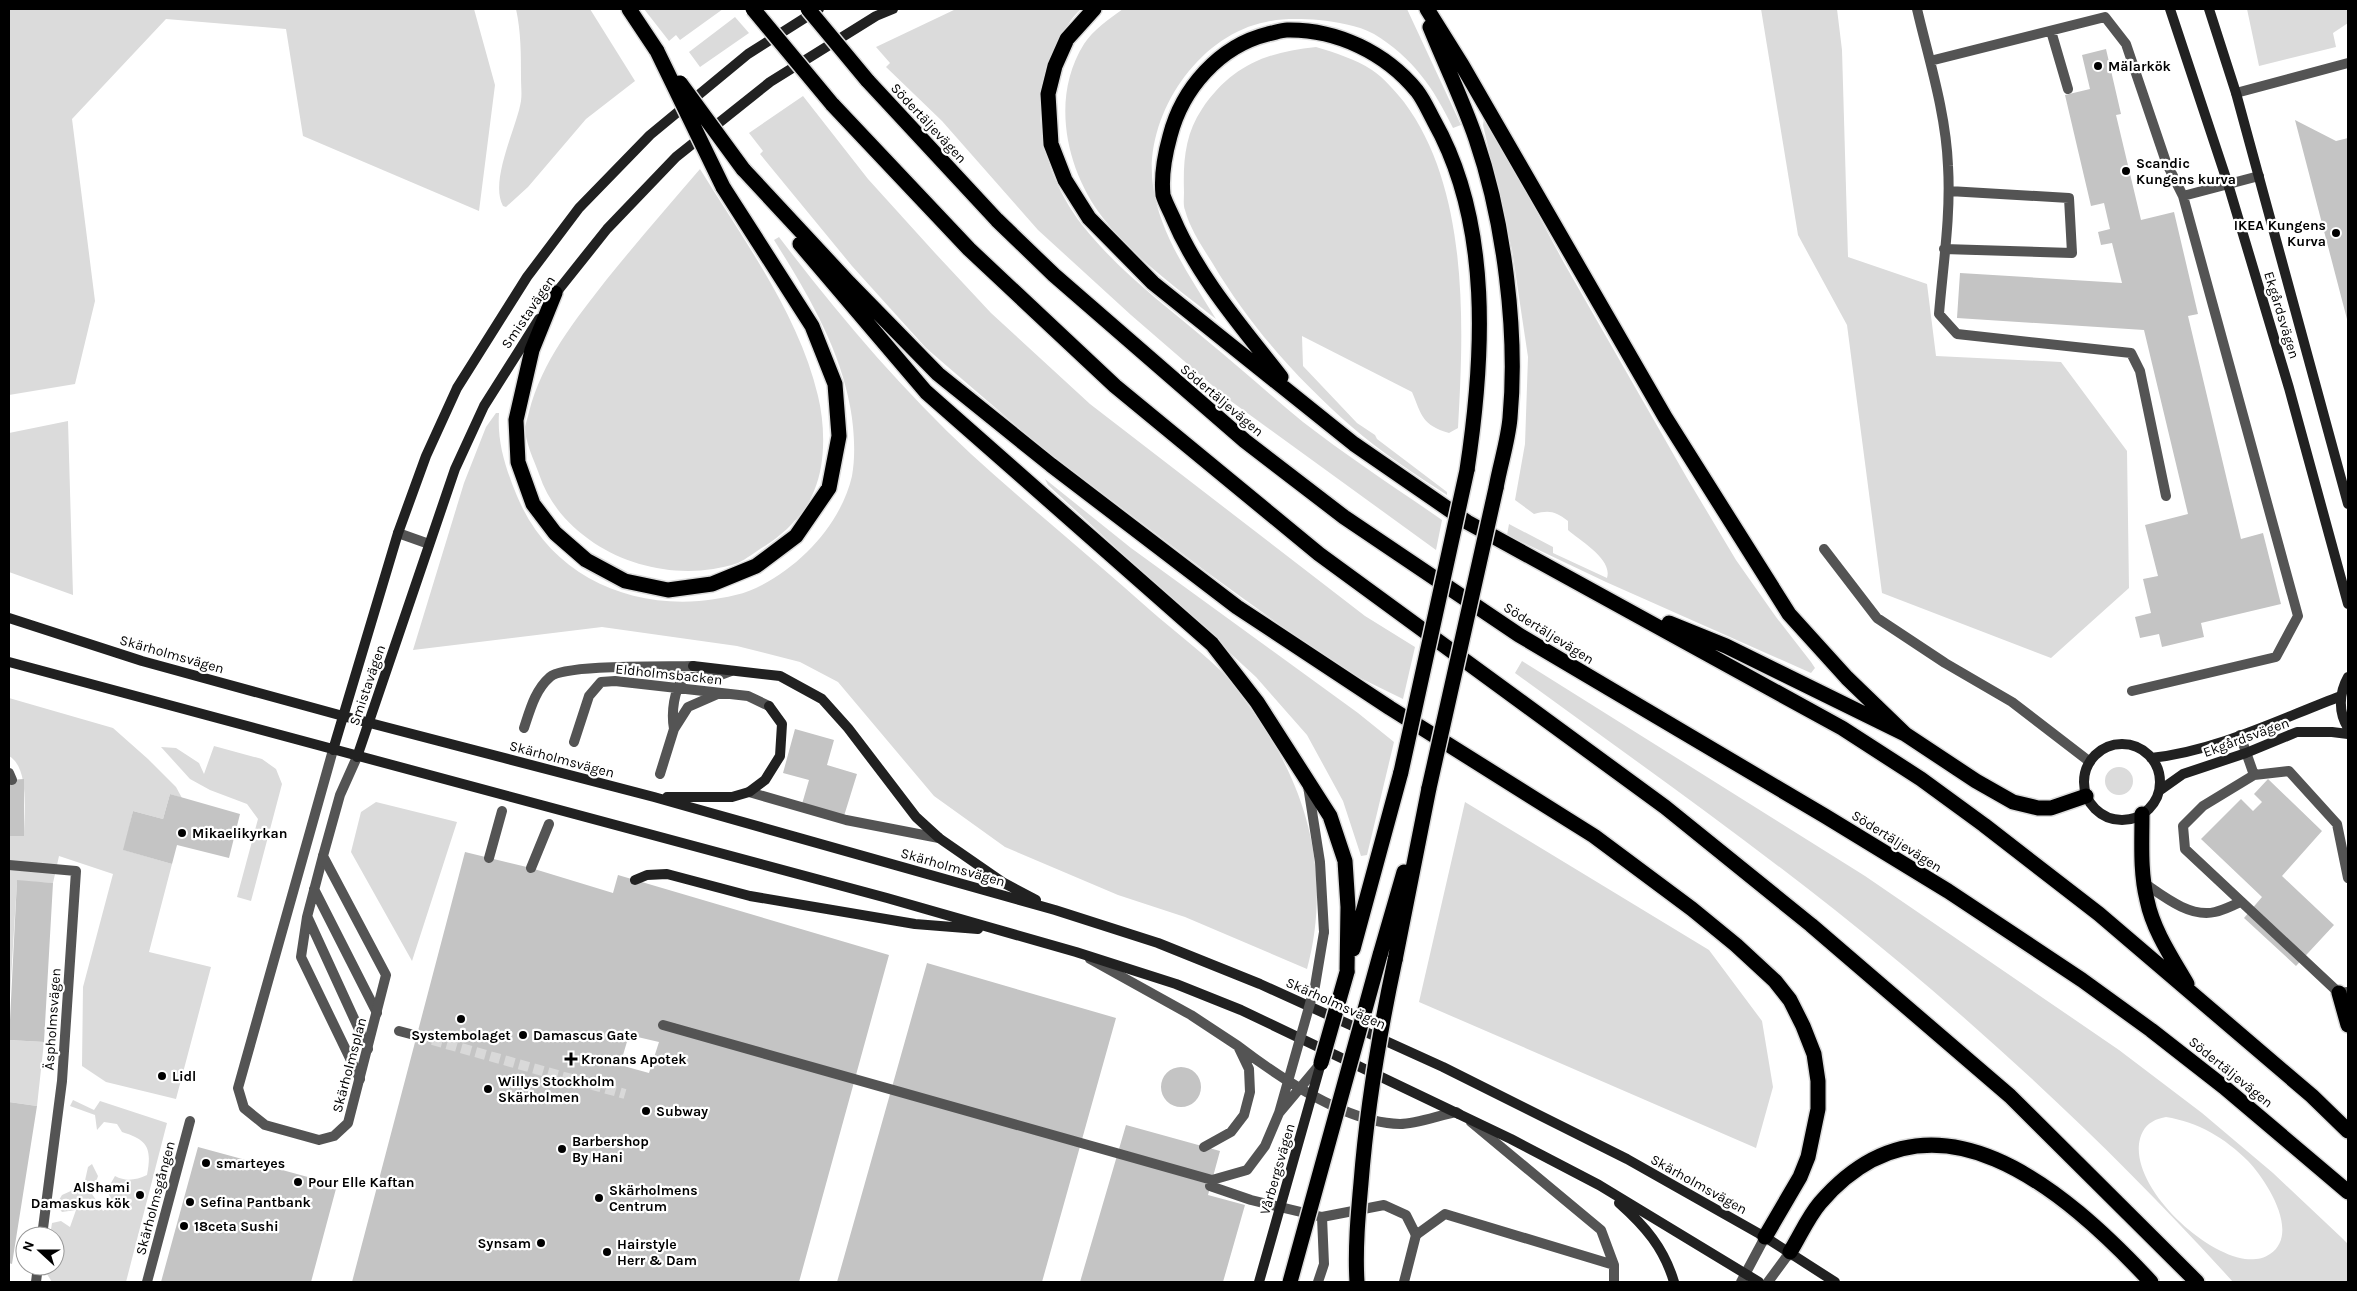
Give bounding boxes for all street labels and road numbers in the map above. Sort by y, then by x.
street label: Södertäljevägen [887,80,970,167]
street label: Ekgårdsvägen [2260,269,2303,361]
street label: Smistavägen [498,273,559,352]
street label: Södertäljevägen [1177,361,1267,440]
street label: Södertäljevägen [1500,599,1597,668]
street label: Skärholmsvägen [118,631,226,678]
street label: Smistavägen [346,643,389,728]
street label: Eldholmsbacken [615,660,723,689]
street label: Ekgårdsvägen [2201,714,2292,761]
street label: Skärholmsvägen [508,737,616,782]
street label: Södertäljevägen [1848,807,1945,876]
street label: Skärholmsvägen [899,844,1007,891]
street label: Äspholmsvägen [40,967,65,1071]
street label: Skärholmsvägen [1283,974,1389,1033]
street label: Skärholmsplan [329,1016,370,1115]
street label: Södertäljevägen [2185,1033,2276,1112]
street label: Vårbergsvägen [1256,1122,1299,1217]
street label: Skärholmsgången [132,1139,179,1257]
street label: Skärholmsvägen [1647,1151,1750,1218]

